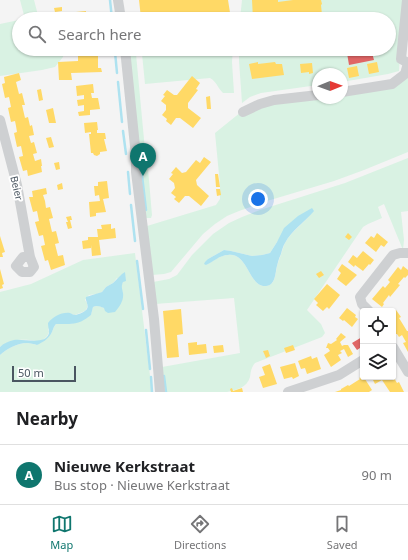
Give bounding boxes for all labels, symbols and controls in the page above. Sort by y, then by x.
search box [12,12,396,56]
icon: search [26,23,48,45]
text: Search here [58,24,141,44]
north arrow [312,68,348,104]
pin: A [130,143,156,176]
street label: Beier [7,174,27,202]
your location [248,189,268,209]
map controls [360,308,396,380]
button: locate [360,308,396,344]
button: layers [360,344,396,380]
scale bar [12,364,76,383]
text: 50 m [18,365,44,380]
text: Nearby [16,407,78,430]
text: Nieuwe Kerkstraat [54,456,195,476]
text: A [25,466,34,484]
text: 90 m [362,466,392,484]
text: Bus stop · Nieuwe Kerkstraat [54,476,230,494]
tab: Map [50,513,73,552]
tab: Directions [174,513,226,552]
tab: Saved [327,513,358,552]

